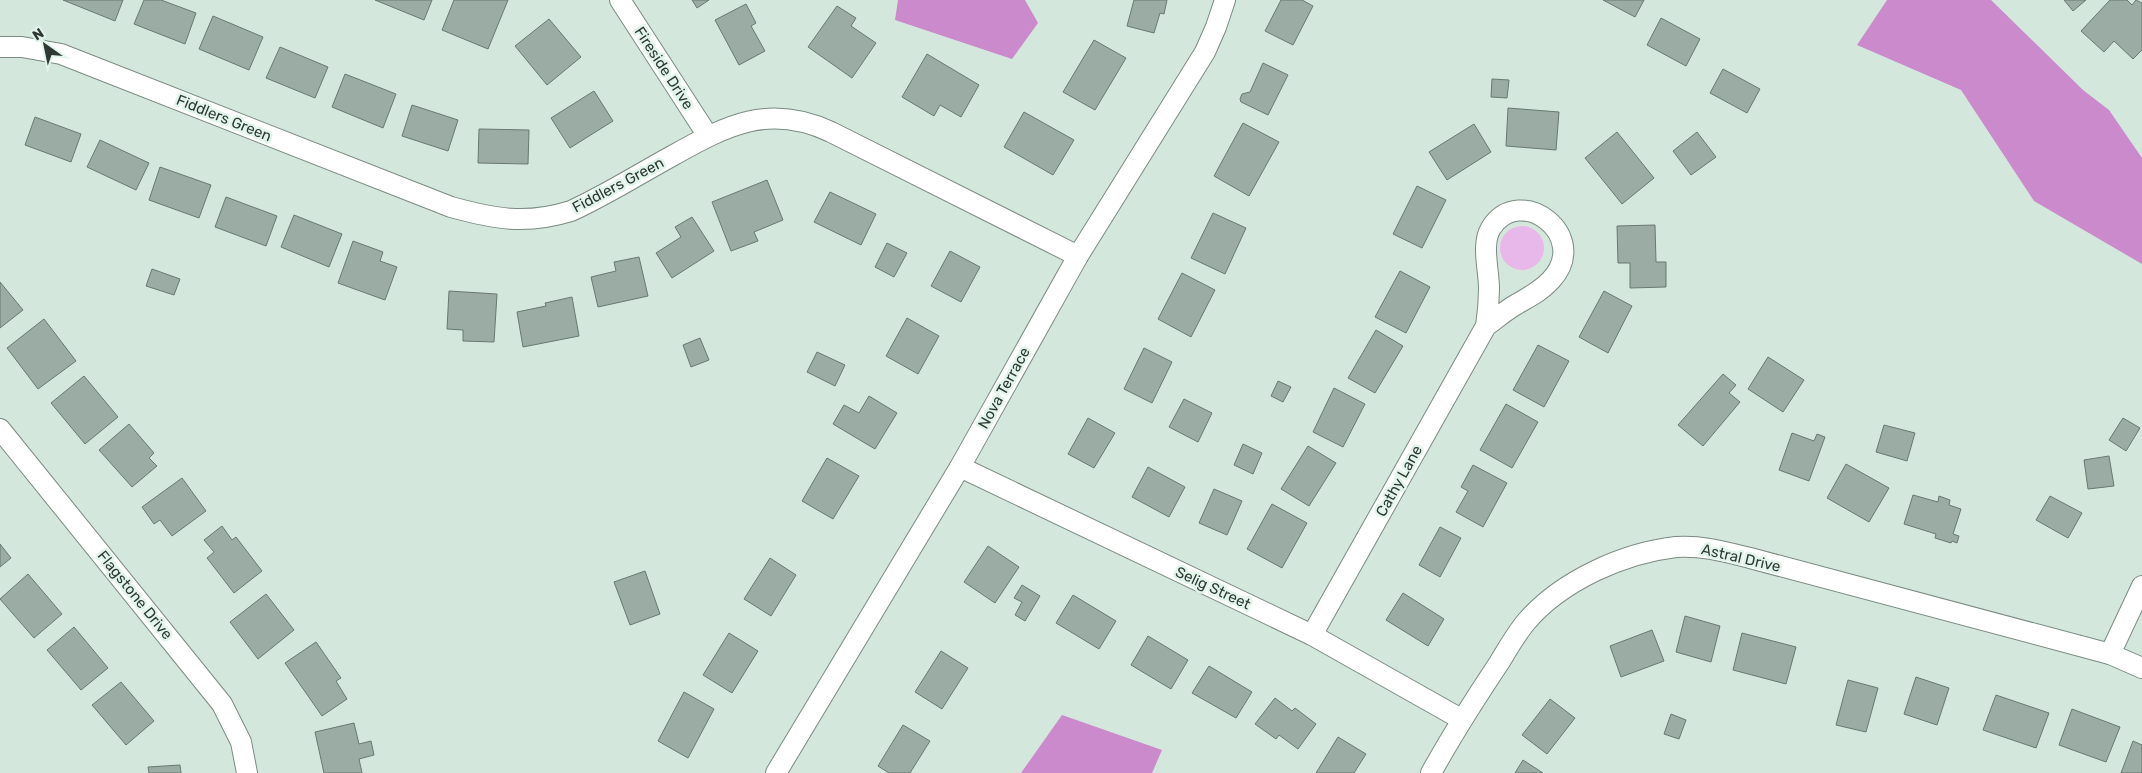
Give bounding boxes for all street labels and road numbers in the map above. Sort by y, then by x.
street label: Fireside Drive [631,23,697,113]
street label: Fiddlers Green [174,91,274,145]
street label: Fiddlers Green [569,153,667,217]
street label: Nova Terrace [974,344,1034,432]
street label: Cathy Lane [1372,442,1426,520]
street label: Astral Drive [1700,540,1782,576]
street label: Flagstone Drive [94,547,176,643]
street label: Selig Street [1172,563,1254,613]

